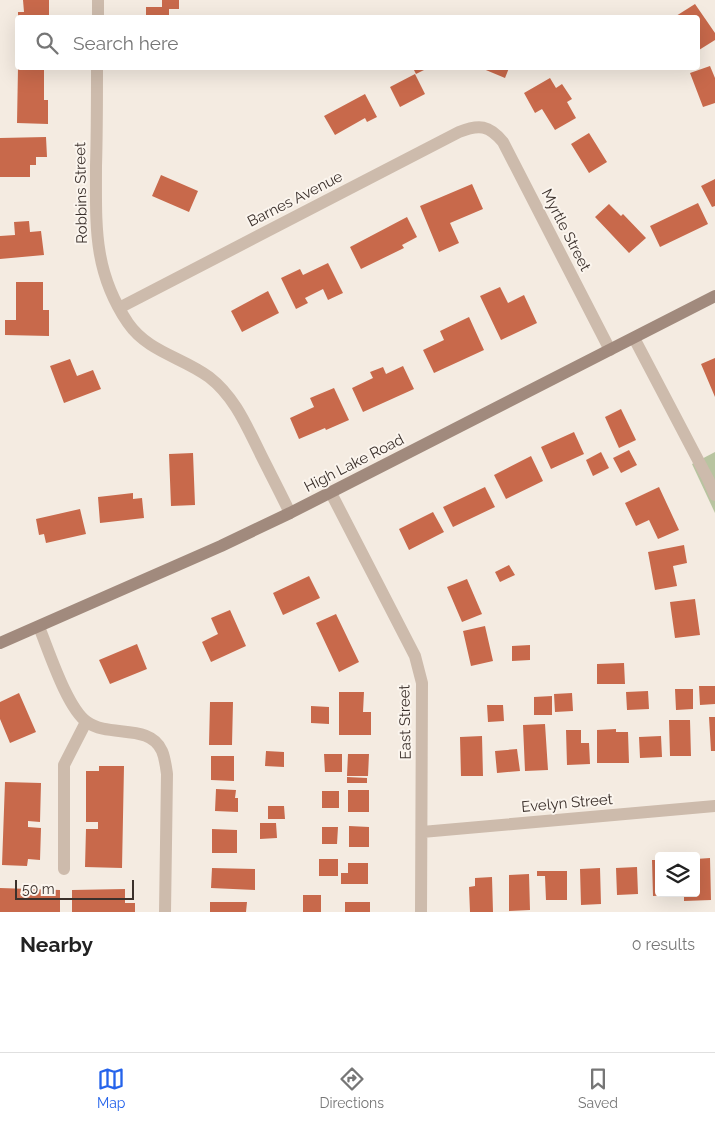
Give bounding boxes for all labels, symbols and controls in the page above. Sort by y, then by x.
search box [15,15,700,70]
icon: search [33,29,61,57]
text: Search here [73,32,179,54]
street label: Robbins Street [71,142,91,244]
street label: Barnes Avenue [244,167,346,231]
street label: Myrtle Street [538,186,594,274]
street label: High Lake Road [301,430,407,496]
street label: East Street [395,684,415,760]
street label: Evelyn Street [521,790,613,816]
map controls [655,852,700,897]
button: layers [655,852,700,897]
scale bar [15,877,134,900]
text: 50 m [22,881,55,897]
text: Nearby [20,932,93,957]
text: 0 results [632,935,695,954]
tab: Map [97,1065,125,1111]
tab: Directions [319,1065,384,1111]
tab: Saved [578,1065,618,1111]

